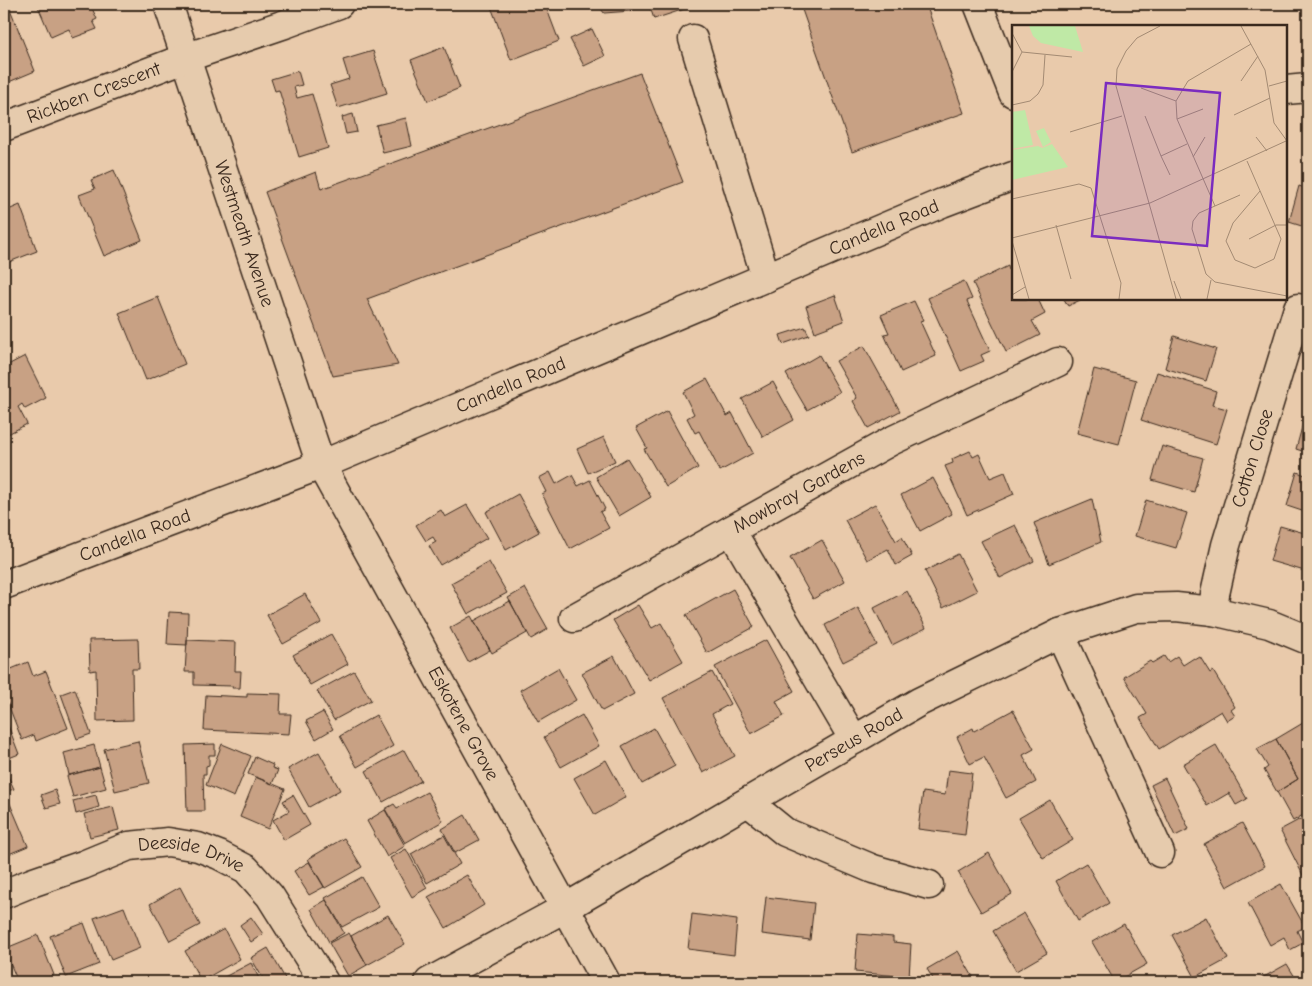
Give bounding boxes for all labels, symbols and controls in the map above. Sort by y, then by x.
inset map [1012,25,1287,300]
street label: Rickben Crescent [24,57,164,128]
street label: Westmeath Avenue [210,158,279,310]
street label: Candella Road [826,195,942,260]
street label: Candella Road [453,352,569,418]
street label: Cotton Close [1227,406,1278,510]
street label: Mowbray Gardens [729,447,869,538]
street label: Candella Road [76,504,194,566]
street label: Eskotene Grove [423,663,504,784]
street label: Perseus Road [801,703,907,777]
street label: Deeside Drive [137,831,248,877]

